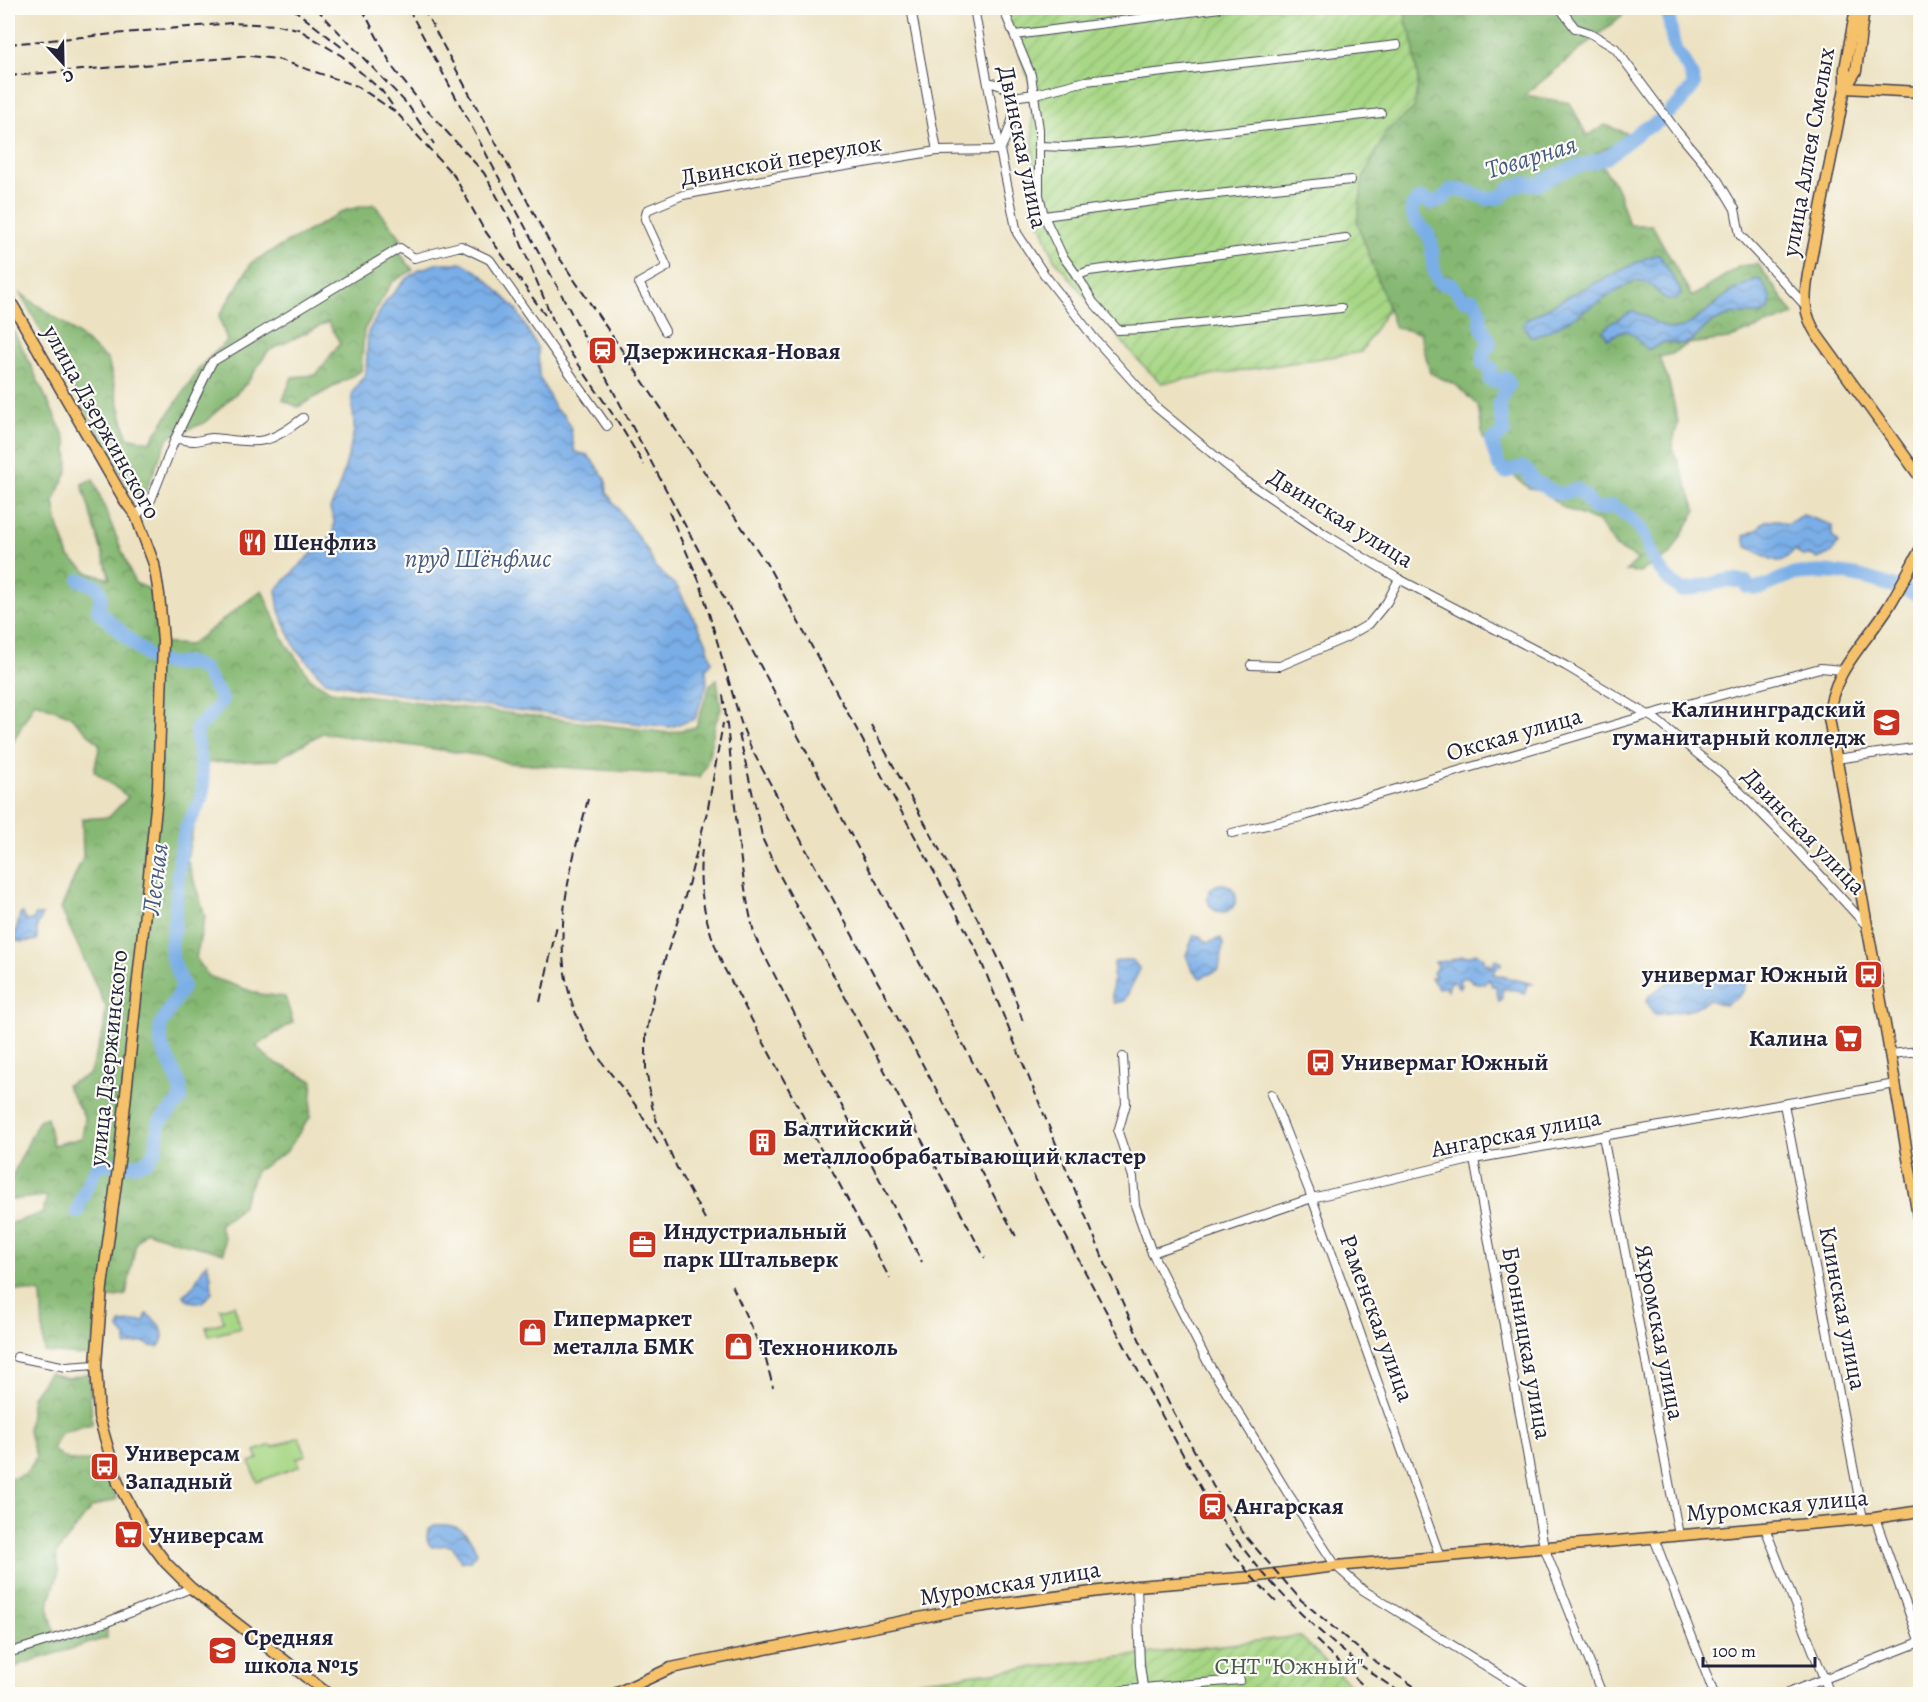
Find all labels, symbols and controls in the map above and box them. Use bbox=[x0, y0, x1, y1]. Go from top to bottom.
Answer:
north arrow bbox=[33, 33, 93, 93]
street label: улица Аллея Смелых bbox=[1774, 45, 1842, 260]
street label: Двинская улица bbox=[990, 63, 1056, 231]
text: С bbox=[59, 64, 77, 88]
water label: Товарная bbox=[1481, 126, 1581, 187]
street label: Двинской переулок bbox=[678, 127, 884, 193]
street label: улица Дзержинского bbox=[35, 318, 169, 525]
station icon: Дзержинская-Новая bbox=[587, 335, 619, 367]
place label: Дзержинская-Новая bbox=[624, 335, 841, 367]
street label: Двинская улица bbox=[1262, 460, 1420, 576]
restaurant icon: Шенфлиз bbox=[236, 526, 268, 558]
place label: Шенфлиз bbox=[273, 526, 376, 558]
water label: пруд Шёнфлис bbox=[405, 541, 552, 576]
place label: Калининградский гуманитарный колледж bbox=[1612, 693, 1866, 753]
street label: Окская улица bbox=[1442, 699, 1586, 769]
school or university icon: Калининградский гуманитарный колледж bbox=[1871, 707, 1903, 739]
street label: Двинская улица bbox=[1735, 760, 1873, 902]
water label: Лесная bbox=[133, 841, 177, 918]
street label: улица Дзержинского bbox=[81, 948, 135, 1169]
place label: универмаг Южный bbox=[1641, 958, 1848, 990]
bus stop icon: универмаг Южный bbox=[1853, 958, 1885, 990]
place label: Калина bbox=[1749, 1022, 1829, 1054]
supermarket icon: Калина bbox=[1833, 1022, 1865, 1054]
bus stop icon: Универмаг Южный bbox=[1304, 1046, 1336, 1078]
place label: Универмаг Южный bbox=[1341, 1046, 1549, 1078]
street label: Ангарская улица bbox=[1427, 1101, 1604, 1165]
place label: Балтийский металлообрабатывающий кластер bbox=[783, 1112, 1146, 1172]
building icon: Балтийский металлообрабатывающий кластер bbox=[746, 1126, 778, 1158]
place label: Индустриальный парк Штальверк bbox=[663, 1215, 847, 1275]
street label: Клинская улица bbox=[1811, 1223, 1875, 1393]
office icon: Индустриальный парк Штальверк bbox=[626, 1229, 658, 1261]
street label: Раменская улица bbox=[1332, 1230, 1422, 1406]
street label: Яхромская улица bbox=[1627, 1241, 1693, 1423]
street label: Бронницкая улица bbox=[1494, 1244, 1560, 1442]
place label: Гипермаркет металла БМК bbox=[553, 1302, 694, 1362]
shop icon: Гипермаркет металла БМК bbox=[516, 1316, 548, 1348]
shop icon: Технониколь bbox=[722, 1331, 754, 1363]
place label: Технониколь bbox=[759, 1331, 898, 1363]
place label: Универсам Западный bbox=[125, 1437, 240, 1497]
bus stop icon: Универсам Западный bbox=[88, 1451, 120, 1483]
street label: Муромская улица bbox=[1685, 1481, 1869, 1529]
station icon: Ангарская bbox=[1197, 1490, 1229, 1522]
place label: Ангарская bbox=[1233, 1490, 1344, 1522]
supermarket icon: Универсам bbox=[112, 1519, 144, 1551]
place label: Универсам bbox=[149, 1519, 264, 1551]
street label: Муромская улица bbox=[917, 1553, 1103, 1613]
place label: Средняя школа №15 bbox=[244, 1621, 359, 1681]
scale bar bbox=[1703, 1630, 1816, 1668]
school or university icon: Средняя школа №15 bbox=[207, 1635, 239, 1667]
text: 100 m bbox=[1712, 1639, 1756, 1663]
park label: СНТ "Южный" bbox=[1214, 1650, 1364, 1682]

